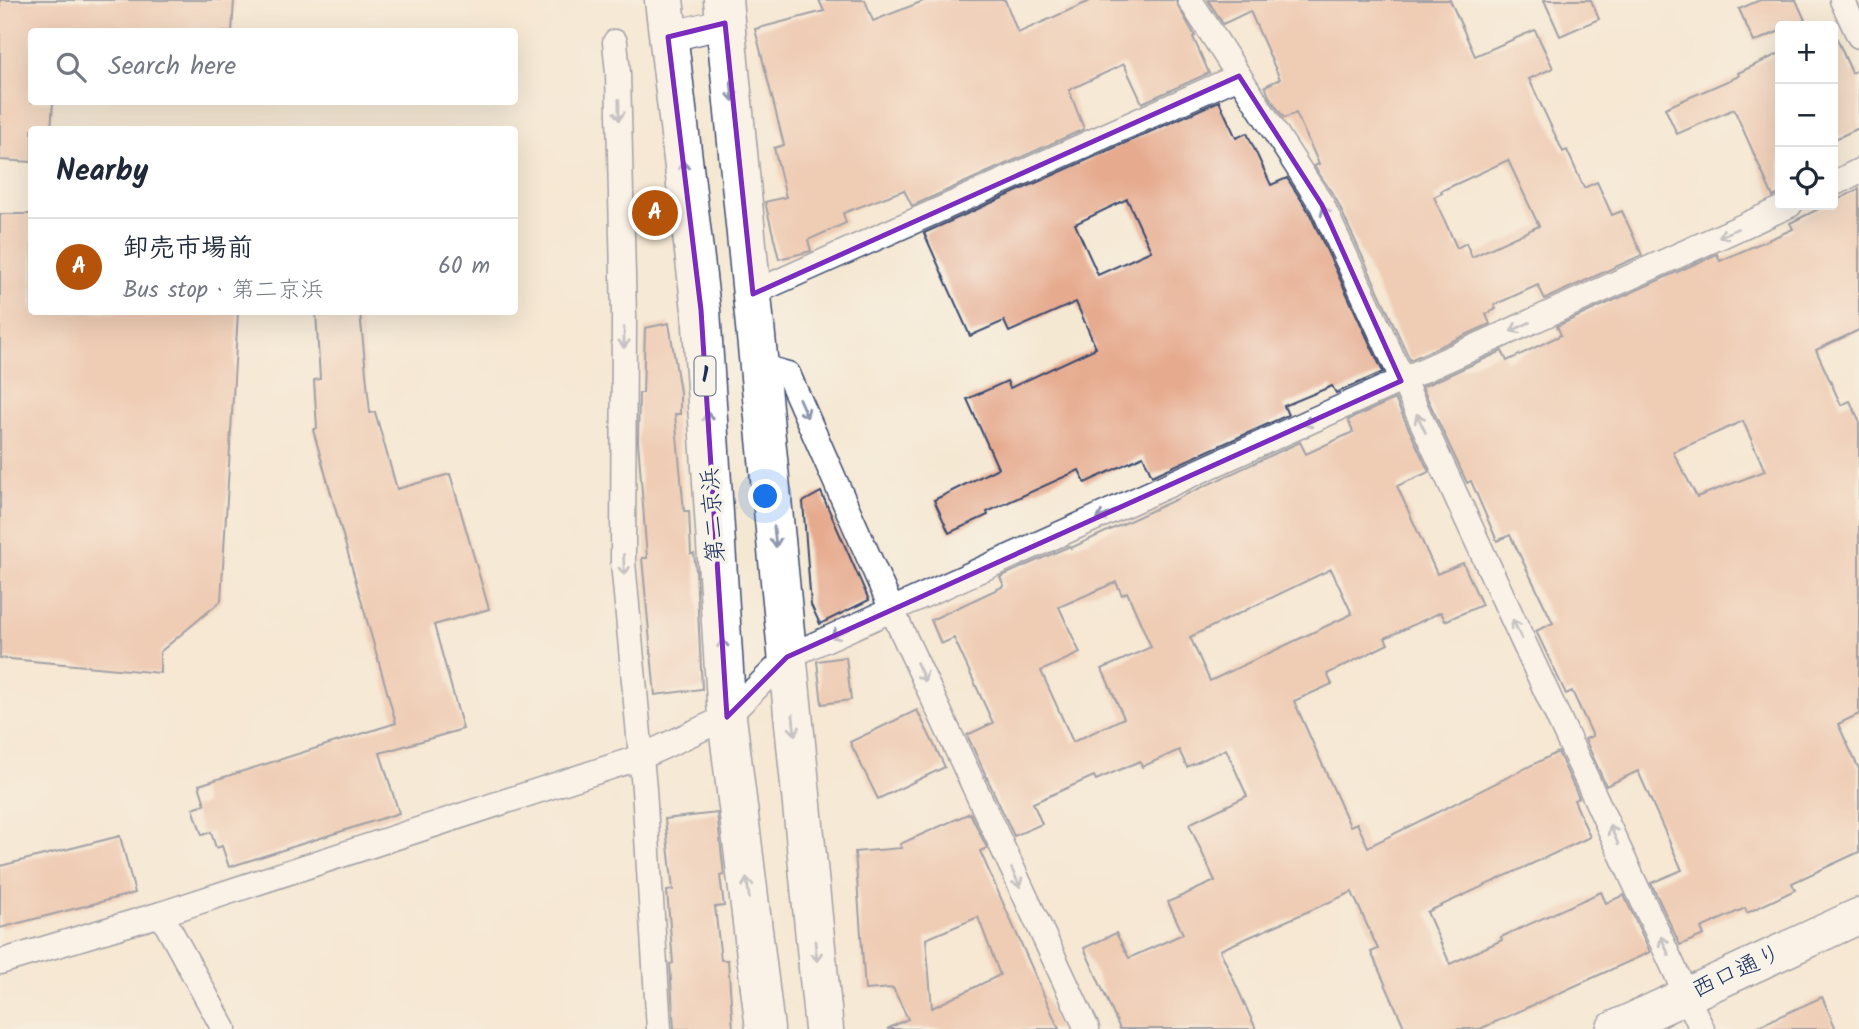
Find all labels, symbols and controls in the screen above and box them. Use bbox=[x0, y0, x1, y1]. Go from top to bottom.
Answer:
map controls bbox=[1775, 21, 1838, 210]
button: + bbox=[1775, 21, 1838, 84]
search box bbox=[28, 28, 518, 105]
text: Search here bbox=[108, 46, 236, 88]
icon: search bbox=[52, 48, 90, 86]
one-way arrow bbox=[726, 79, 739, 102]
button: − bbox=[1775, 84, 1838, 147]
one-way arrow bbox=[612, 98, 626, 121]
button: locate bbox=[1775, 147, 1838, 210]
text: Nearby bbox=[56, 148, 148, 196]
one-way arrow bbox=[677, 160, 690, 183]
pin: A bbox=[632, 187, 678, 239]
one-way arrow bbox=[1320, 206, 1333, 227]
one-way arrow bbox=[1717, 227, 1739, 240]
text: 卸売市場前 bbox=[123, 228, 253, 270]
text: A bbox=[72, 249, 86, 285]
text: 60 m bbox=[438, 249, 490, 285]
text: Bus stop · 第二京浜 bbox=[123, 273, 324, 309]
one-way arrow bbox=[1510, 321, 1531, 334]
one-way arrow bbox=[617, 326, 631, 349]
road number: 1 bbox=[694, 356, 716, 396]
one-way arrow bbox=[797, 397, 810, 418]
one-way arrow bbox=[701, 411, 714, 434]
one-way arrow bbox=[1414, 413, 1427, 434]
one-way arrow bbox=[1303, 415, 1324, 428]
street label: 第二京浜 bbox=[691, 466, 737, 564]
your location bbox=[748, 479, 782, 513]
one-way arrow bbox=[1096, 509, 1117, 522]
one-way arrow bbox=[769, 525, 782, 547]
one-way arrow bbox=[617, 553, 630, 576]
one-way arrow bbox=[1510, 619, 1524, 640]
one-way arrow bbox=[829, 627, 851, 640]
one-way arrow bbox=[716, 638, 729, 661]
one-way arrow bbox=[915, 661, 928, 682]
one-way arrow bbox=[788, 713, 801, 736]
one-way arrow bbox=[1607, 825, 1620, 846]
one-way arrow bbox=[1010, 867, 1023, 888]
one-way arrow bbox=[742, 877, 755, 900]
street label: 西口通り bbox=[1685, 934, 1789, 1010]
one-way arrow bbox=[1658, 936, 1671, 957]
one-way arrow bbox=[810, 939, 823, 962]

